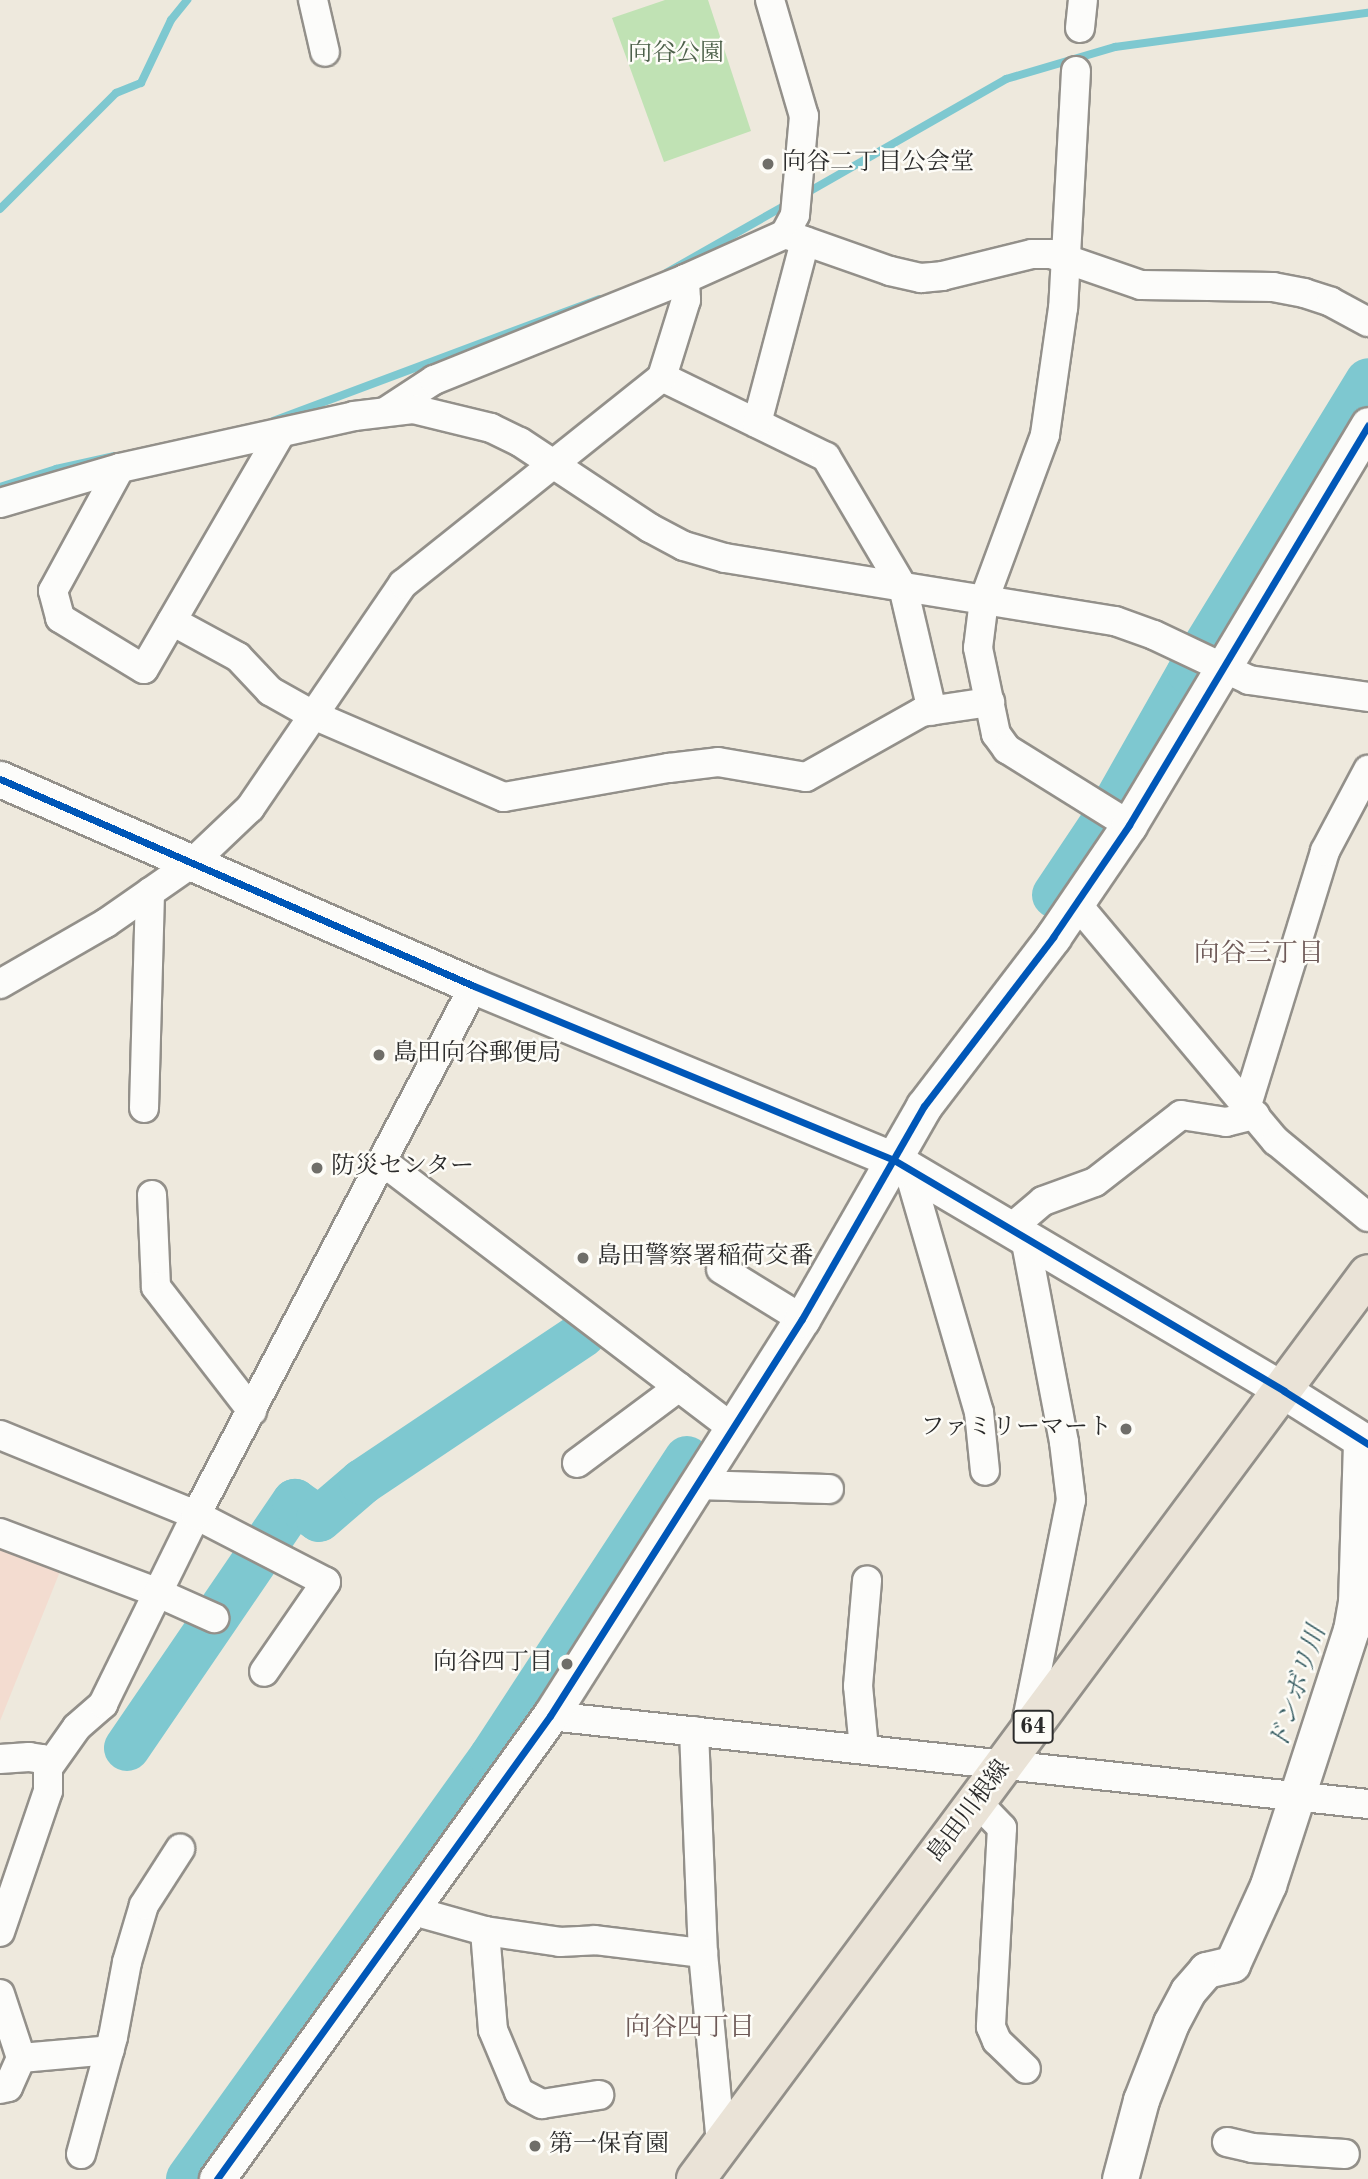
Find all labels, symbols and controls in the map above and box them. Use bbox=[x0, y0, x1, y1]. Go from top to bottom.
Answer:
park label: 向谷公園 bbox=[628, 41, 724, 69]
place label: 向谷二丁目公会堂 bbox=[782, 150, 974, 178]
marker: 向谷二丁目公会堂 bbox=[760, 156, 776, 172]
district label: 向谷三丁目 bbox=[1194, 939, 1324, 971]
place label: 島田向谷郵便局 bbox=[393, 1041, 561, 1069]
marker: 島田向谷郵便局 bbox=[371, 1047, 387, 1063]
place label: 防災センター bbox=[331, 1154, 475, 1182]
marker: 防災センター bbox=[309, 1160, 325, 1176]
place label: 島田警察署稲荷交番 bbox=[597, 1244, 813, 1272]
marker: 島田警察署稲荷交番 bbox=[575, 1250, 591, 1266]
place label: ファミリーマート bbox=[920, 1415, 1112, 1443]
marker: ファミリーマート bbox=[1118, 1421, 1134, 1437]
water label: ドンボリ川 bbox=[1264, 1622, 1334, 1756]
place label: 向谷四丁目 bbox=[433, 1650, 553, 1678]
marker: 向谷四丁目 bbox=[559, 1656, 575, 1672]
road number: 64 bbox=[1012, 1708, 1054, 1746]
street label: 島田川根線 bbox=[922, 1755, 1018, 1869]
district label: 向谷四丁目 bbox=[625, 2013, 755, 2045]
place label: 第一保育園 bbox=[549, 2132, 669, 2160]
marker: 第一保育園 bbox=[527, 2138, 543, 2154]

